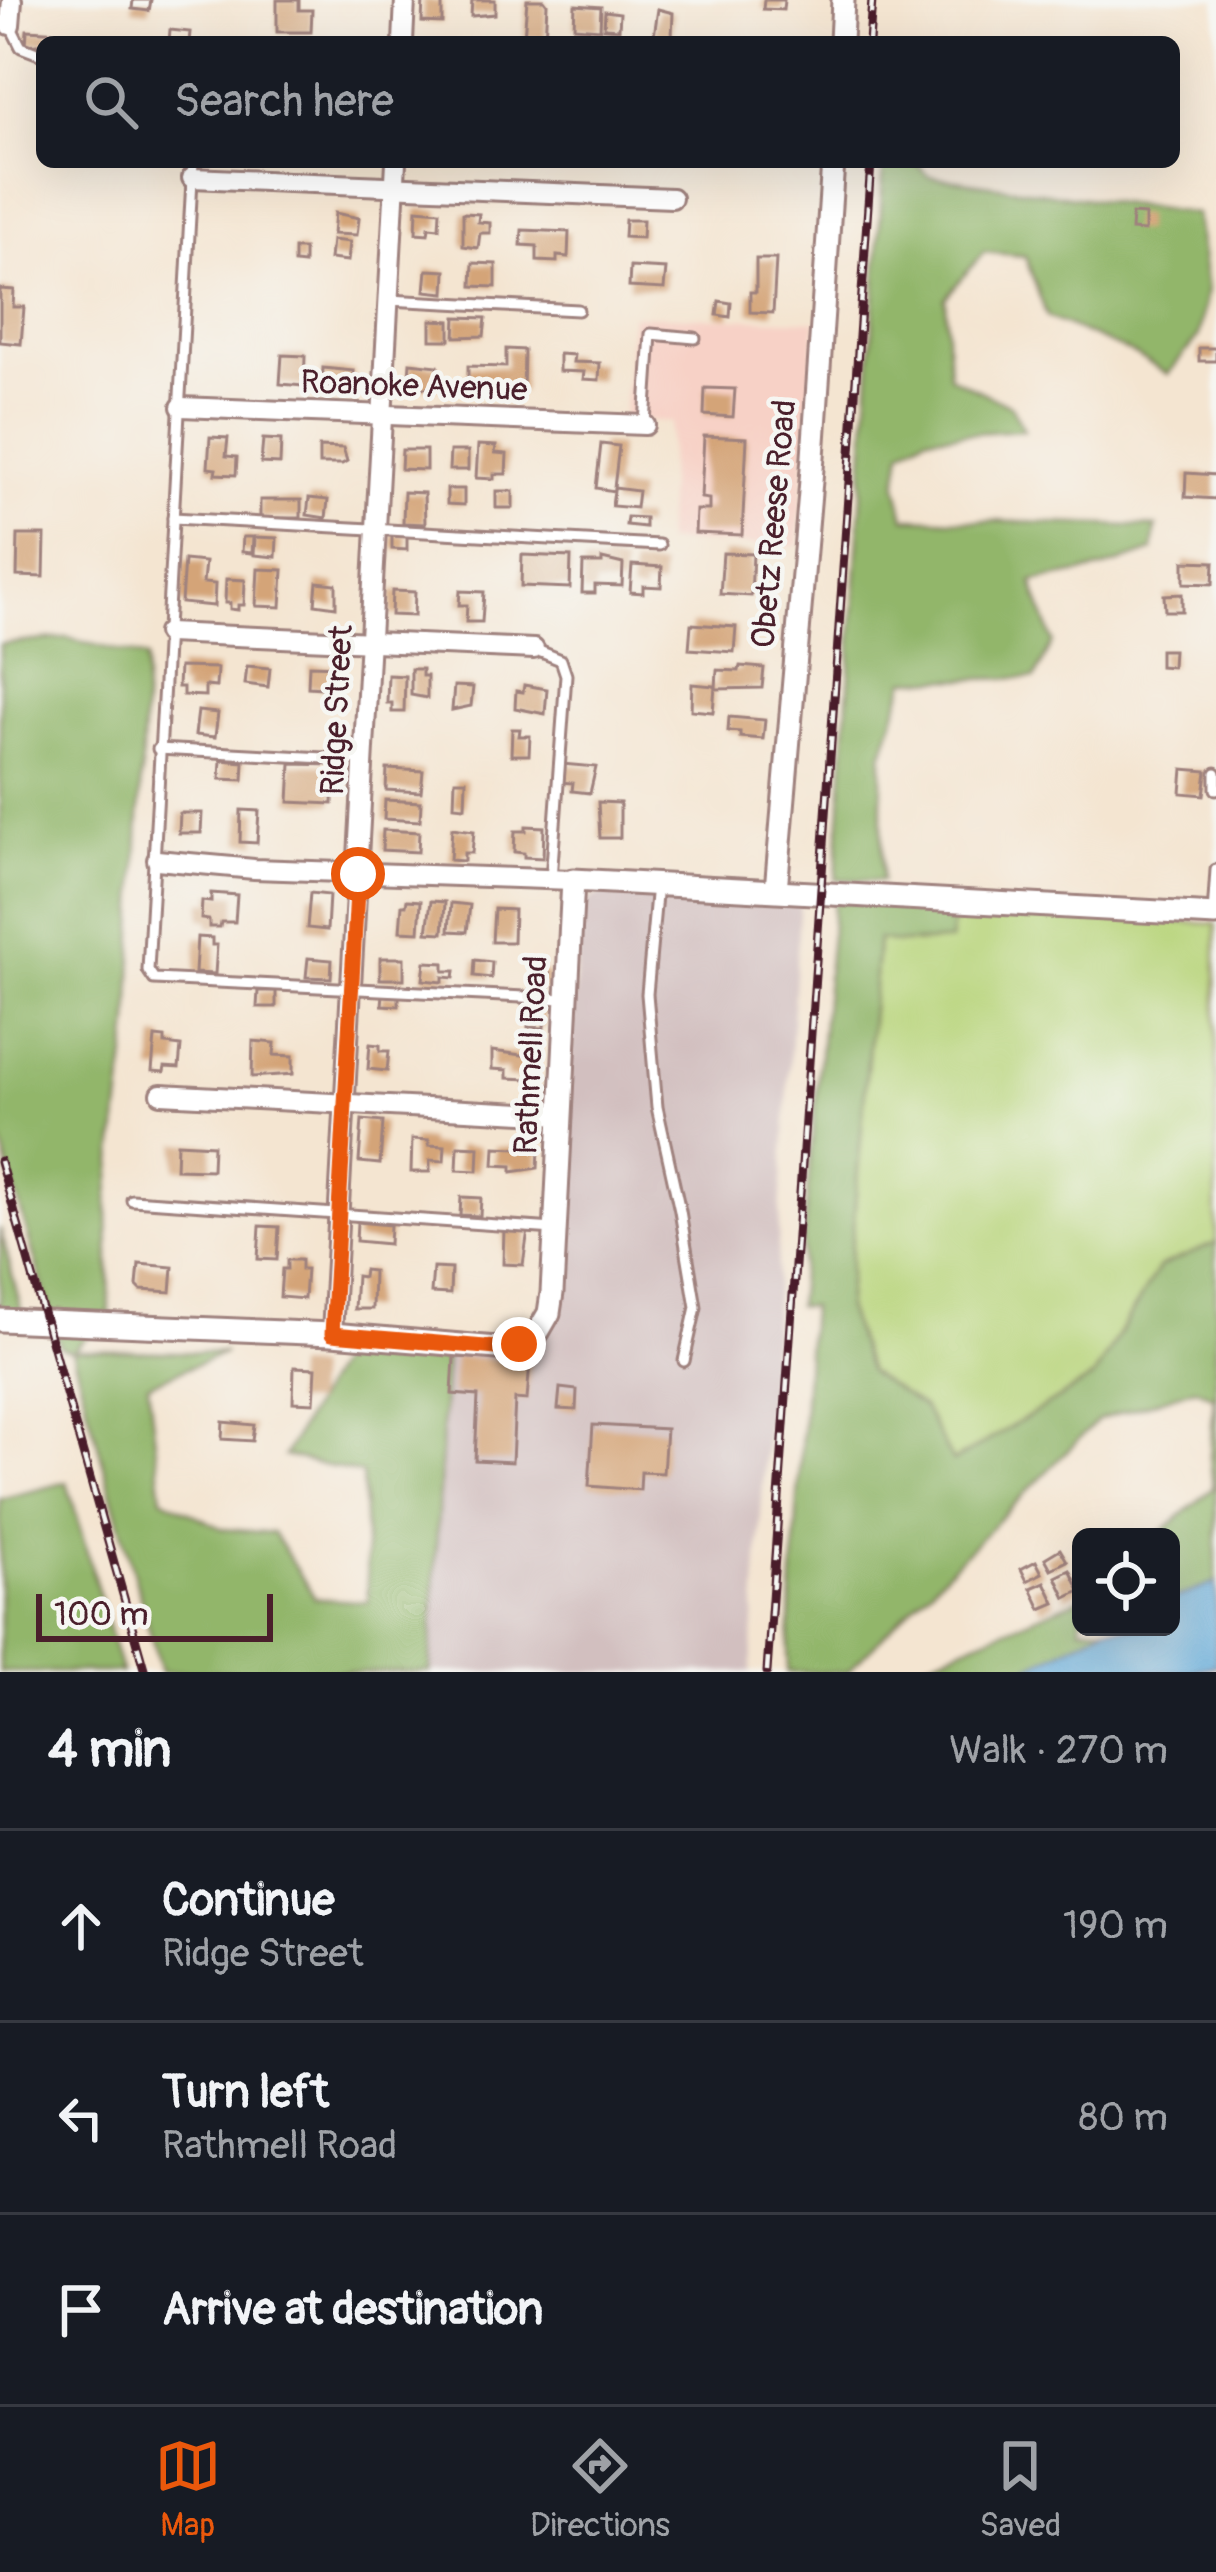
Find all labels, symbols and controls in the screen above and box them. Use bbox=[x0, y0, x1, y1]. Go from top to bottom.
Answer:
search box bbox=[36, 36, 1180, 168]
icon: search bbox=[78, 69, 144, 135]
text: Search here bbox=[174, 74, 394, 130]
street label: Roanoke Avenue bbox=[300, 362, 528, 410]
street label: Obetz Reese Road bbox=[743, 398, 805, 650]
street label: Ridge Street bbox=[312, 623, 362, 796]
route start bbox=[331, 847, 385, 901]
street label: Rathmell Road bbox=[505, 955, 557, 1155]
route end bbox=[492, 1317, 546, 1371]
map controls bbox=[1072, 1528, 1180, 1636]
button: locate bbox=[1072, 1528, 1180, 1636]
scale bar bbox=[36, 1588, 273, 1641]
text: 100 m bbox=[54, 1594, 148, 1635]
text: 4 min bbox=[48, 1718, 171, 1782]
text: Walk · 270 m bbox=[949, 1726, 1168, 1775]
text: Continue bbox=[162, 1873, 335, 1929]
icon: ahead bbox=[48, 1893, 114, 1959]
text: 190 m bbox=[1063, 1901, 1168, 1950]
text: Ridge Street bbox=[162, 1929, 363, 1978]
text: Turn left bbox=[162, 2065, 329, 2121]
icon: left bbox=[48, 2085, 114, 2151]
text: 80 m bbox=[1079, 2093, 1168, 2142]
text: Rathmell Road bbox=[162, 2121, 397, 2170]
icon: arrive bbox=[48, 2277, 114, 2343]
text: Arrive at destination bbox=[162, 2282, 543, 2338]
tab: Map bbox=[155, 2433, 221, 2546]
tab: Directions bbox=[530, 2433, 670, 2546]
tab: Saved bbox=[979, 2433, 1061, 2546]

